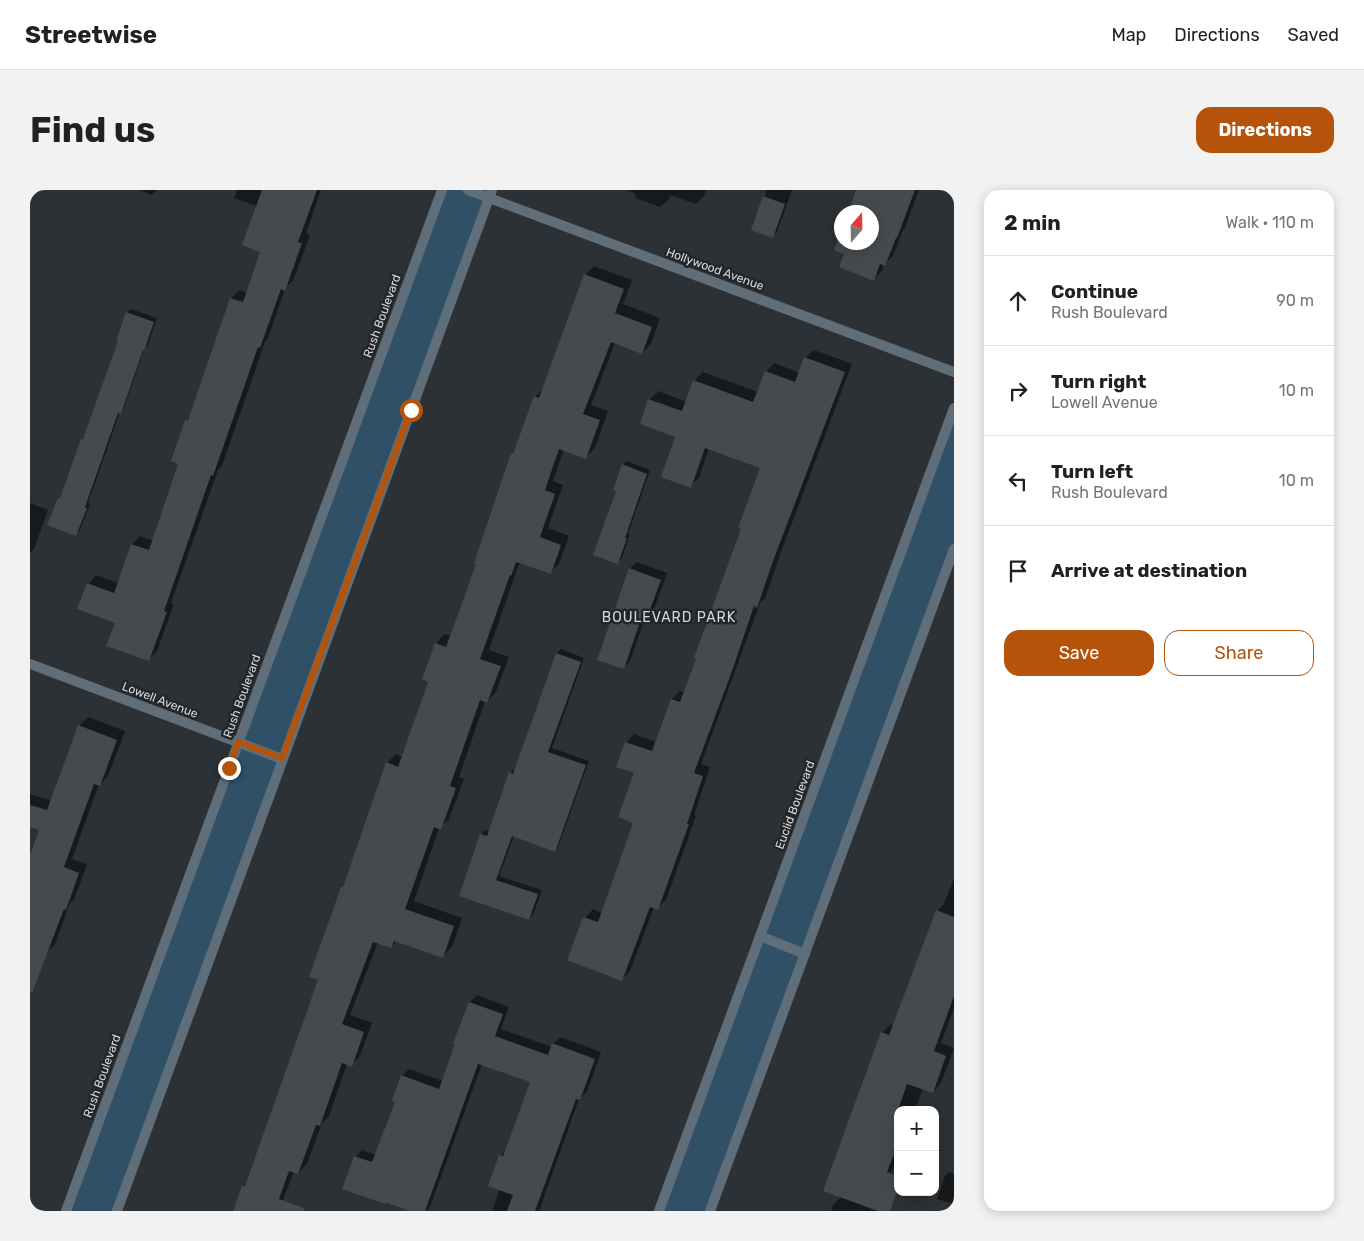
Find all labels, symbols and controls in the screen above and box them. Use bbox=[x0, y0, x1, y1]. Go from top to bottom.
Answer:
text: Streetwise bbox=[25, 21, 157, 49]
text: Map bbox=[1111, 24, 1146, 46]
text: Directions bbox=[1174, 24, 1260, 46]
text: Saved bbox=[1288, 24, 1339, 46]
button: Directions bbox=[1196, 107, 1334, 153]
text: Find us bbox=[30, 109, 155, 151]
north arrow bbox=[834, 205, 879, 250]
text: 2 min bbox=[1004, 210, 1061, 235]
text: Walk · 110 m bbox=[1226, 213, 1314, 232]
street label: Hollywood Avenue bbox=[664, 245, 766, 293]
street label: Rush Boulevard bbox=[360, 272, 404, 360]
text: Continue bbox=[1051, 280, 1138, 303]
icon: ahead bbox=[1004, 287, 1032, 315]
text: 90 m bbox=[1276, 291, 1314, 310]
text: Rush Boulevard bbox=[1051, 303, 1168, 322]
text: Turn right bbox=[1051, 370, 1146, 393]
icon: right bbox=[1004, 377, 1032, 405]
text: 10 m bbox=[1279, 381, 1314, 400]
text: Lowell Avenue bbox=[1051, 393, 1158, 412]
route start bbox=[400, 399, 423, 422]
text: Turn left bbox=[1051, 460, 1133, 483]
icon: left bbox=[1004, 467, 1032, 495]
text: 10 m bbox=[1279, 471, 1314, 490]
text: Rush Boulevard bbox=[1051, 483, 1168, 502]
icon: arrive bbox=[1004, 557, 1032, 585]
text: Arrive at destination bbox=[1051, 559, 1247, 582]
district label: BOULEVARD PARK bbox=[602, 609, 736, 626]
button: Save bbox=[1004, 630, 1154, 676]
button: Share bbox=[1164, 630, 1314, 676]
street label: Rush Boulevard bbox=[220, 652, 264, 740]
street label: Lowell Avenue bbox=[120, 679, 200, 721]
route end bbox=[218, 757, 241, 780]
street label: Euclid Boulevard bbox=[772, 759, 818, 851]
street label: Rush Boulevard bbox=[80, 1032, 124, 1120]
map controls bbox=[894, 1106, 939, 1196]
button: + bbox=[894, 1106, 939, 1151]
button: − bbox=[894, 1151, 939, 1196]

